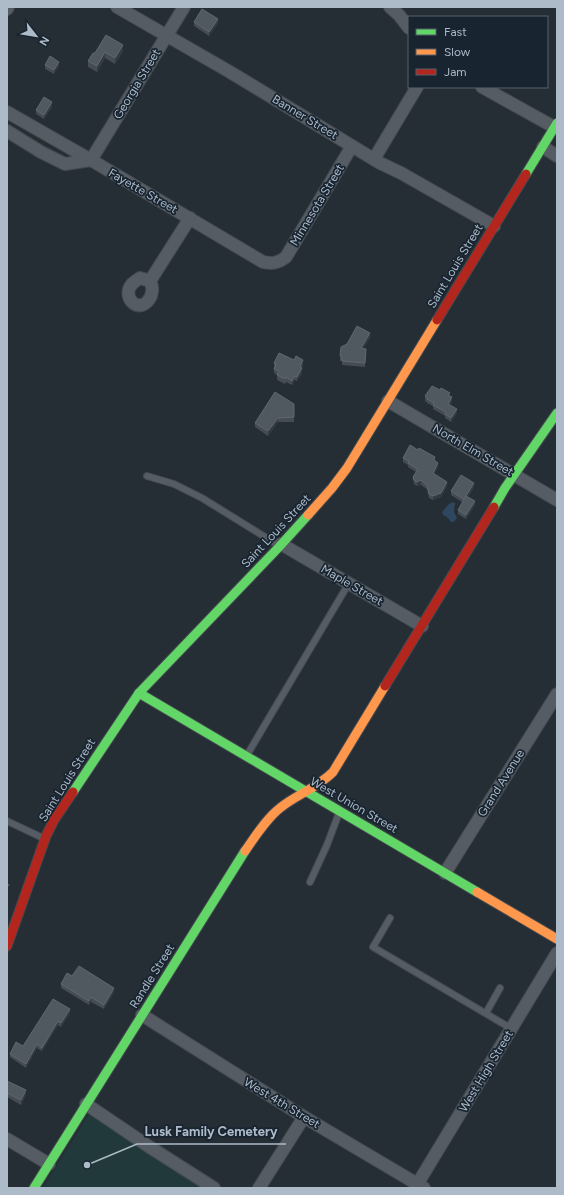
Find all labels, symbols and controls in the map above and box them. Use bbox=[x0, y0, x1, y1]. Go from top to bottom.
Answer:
north arrow bbox=[16, 16, 56, 56]
legend bbox=[408, 16, 548, 88]
text: Fast bbox=[444, 25, 467, 39]
text: N bbox=[36, 34, 52, 48]
text: Slow bbox=[444, 45, 471, 59]
street label: Georgia Street bbox=[111, 46, 164, 122]
text: Jam bbox=[444, 65, 467, 79]
street label: Banner Street bbox=[270, 92, 341, 142]
street label: Minnesota Street bbox=[287, 161, 347, 248]
street label: Fayette Street bbox=[106, 166, 180, 217]
street label: Saint Louis Street bbox=[424, 221, 486, 310]
street label: North Elm Street bbox=[430, 421, 516, 479]
street label: Saint Louis Street bbox=[238, 491, 314, 571]
street label: Maple Street bbox=[319, 562, 386, 609]
street label: Saint Louis Street bbox=[36, 735, 98, 824]
street label: Grand Avenue bbox=[475, 746, 527, 819]
street label: West Union Street bbox=[308, 774, 401, 836]
street label: Randle Street bbox=[127, 941, 178, 1011]
street label: West High Street bbox=[456, 1027, 516, 1114]
street label: West 4th Street bbox=[242, 1075, 323, 1131]
callout: Lusk Family Cemetery bbox=[137, 1119, 286, 1144]
text: Lusk Family Cemetery bbox=[145, 1124, 278, 1139]

